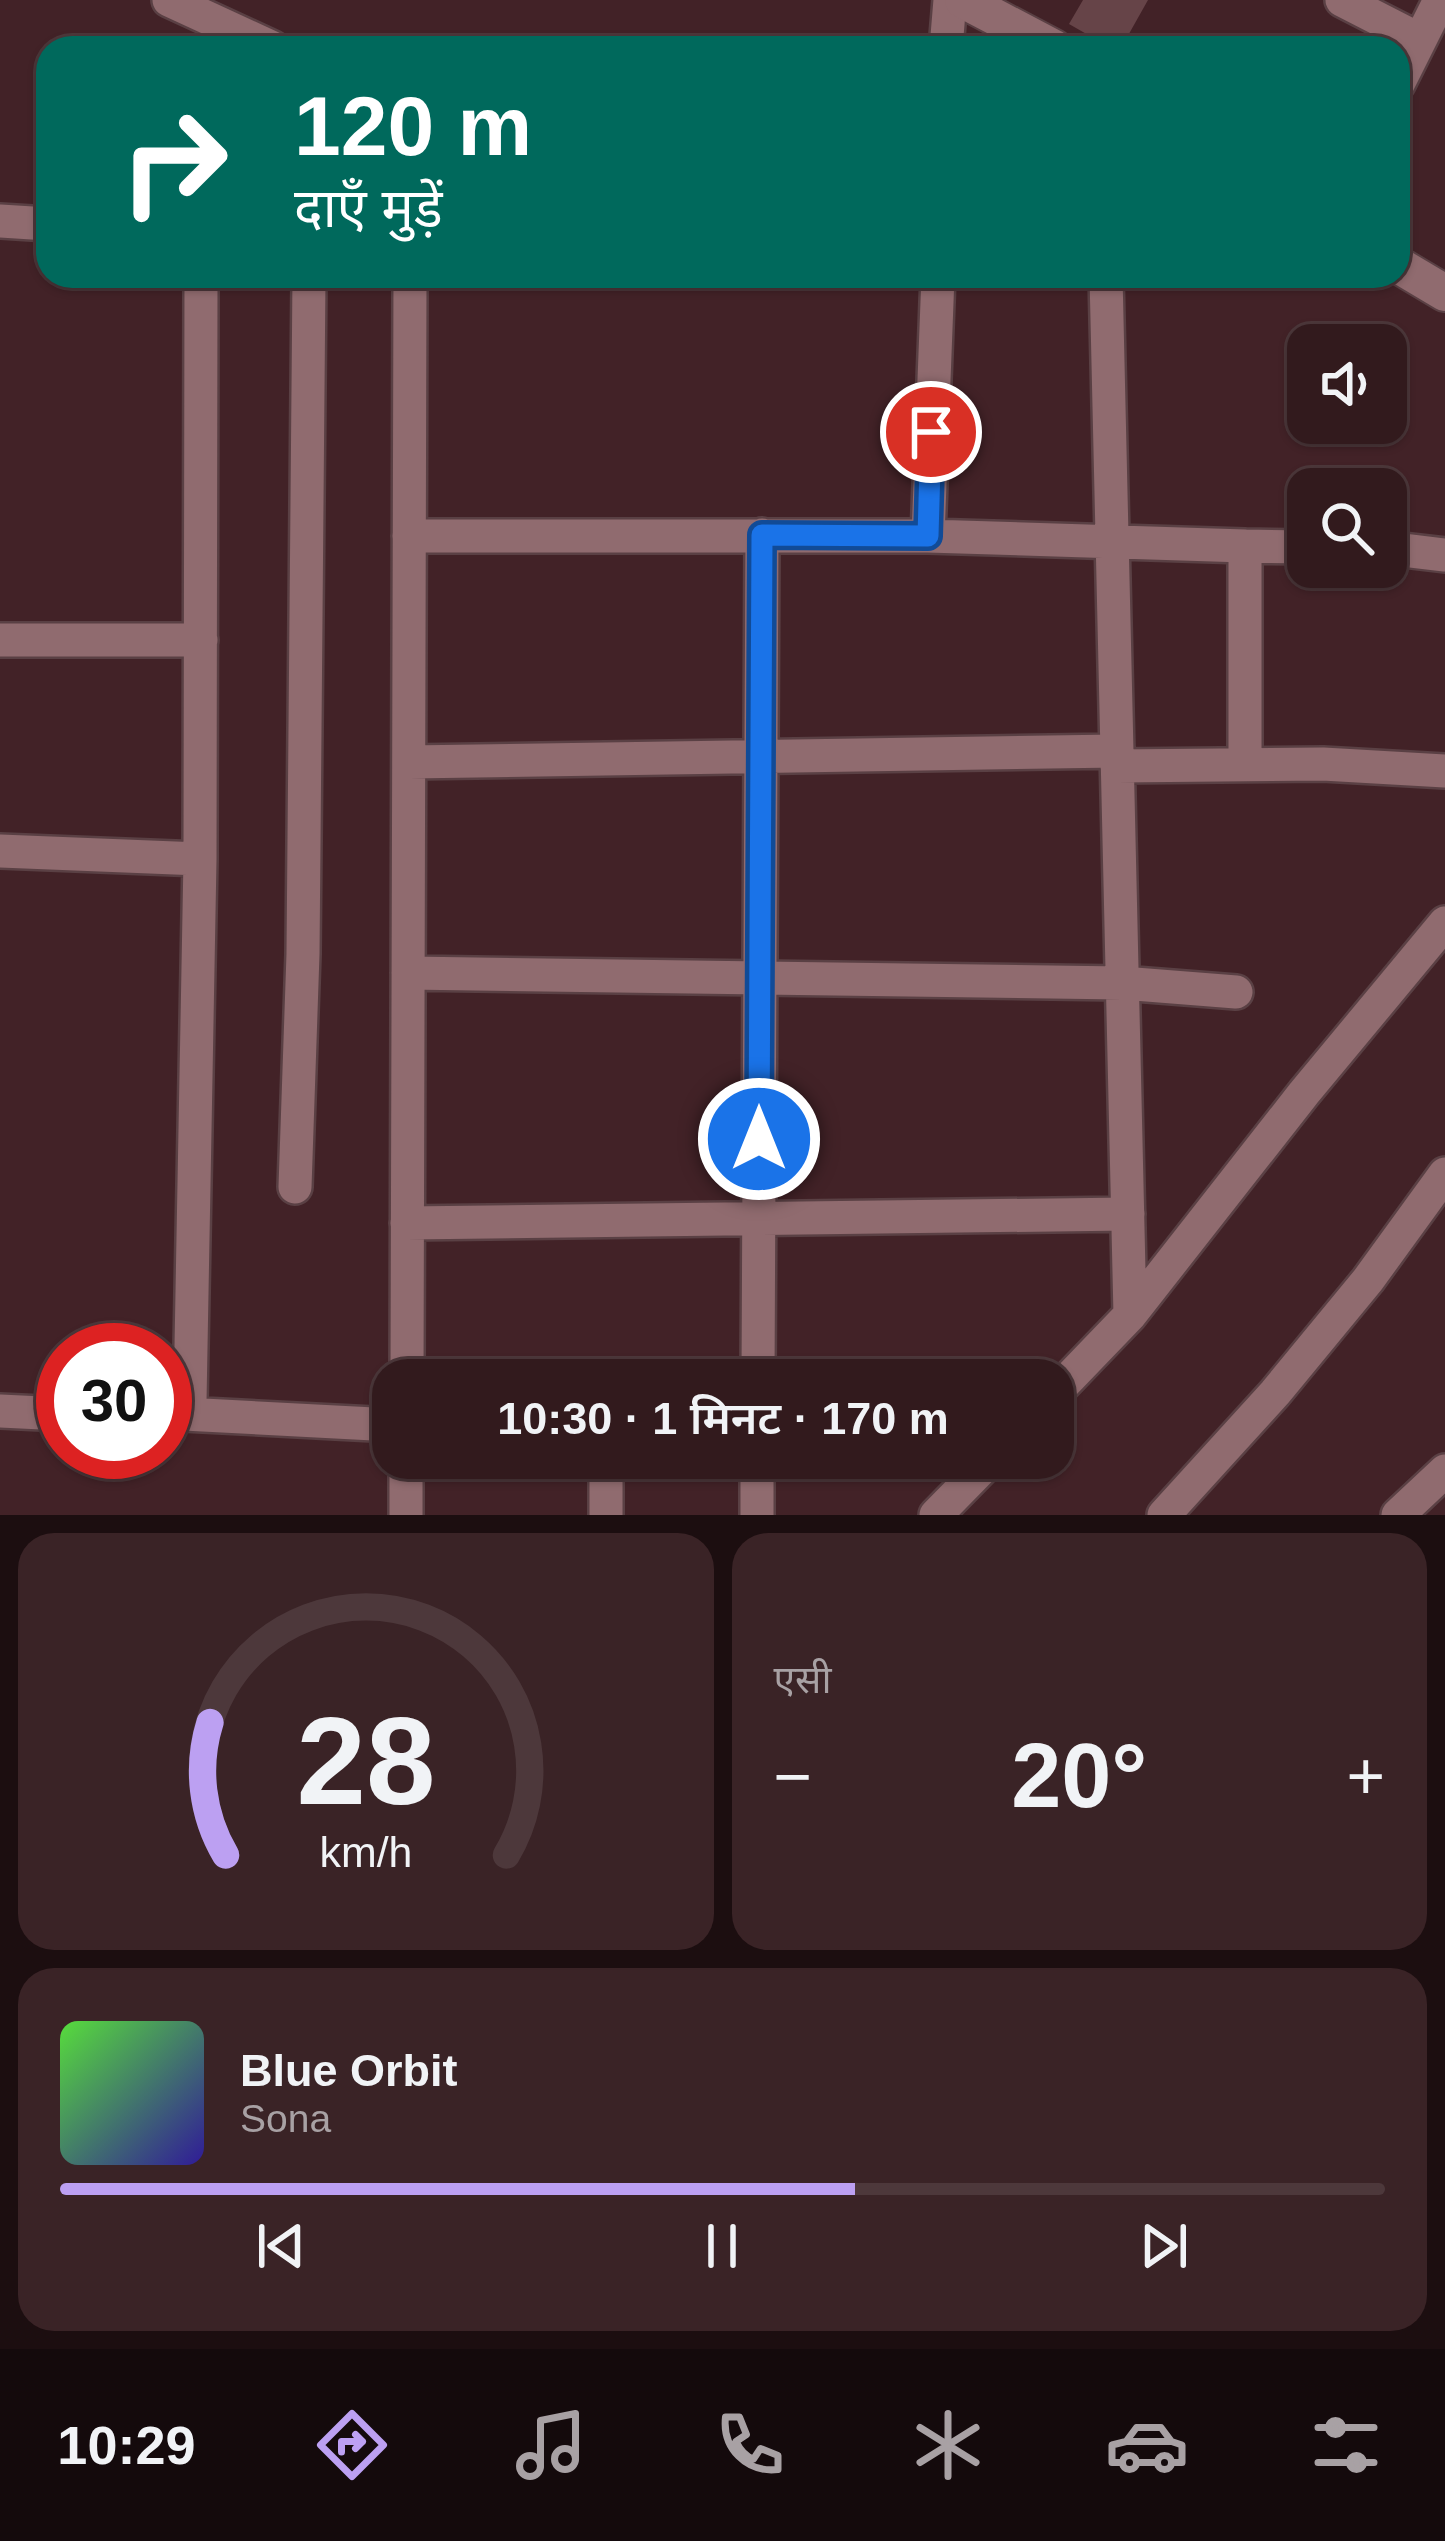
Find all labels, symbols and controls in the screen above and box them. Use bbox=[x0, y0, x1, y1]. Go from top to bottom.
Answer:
text: 120 m bbox=[294, 79, 532, 173]
icon: right bbox=[96, 84, 252, 240]
text: दाएँ मुड़ें bbox=[294, 178, 443, 238]
map controls bbox=[1287, 324, 1407, 588]
button: sound bbox=[1287, 324, 1407, 444]
pin bbox=[880, 381, 982, 483]
icon: arrive bbox=[898, 399, 964, 465]
button: search bbox=[1287, 468, 1407, 588]
position arrow bbox=[696, 1076, 822, 1202]
speed limit sign: 30 bbox=[36, 1323, 192, 1479]
text: 10:30 · 1 मिनट · 170 m bbox=[497, 1393, 949, 1444]
text: एसी bbox=[774, 1658, 832, 1701]
text: 28 bbox=[296, 1691, 435, 1830]
text: 20° bbox=[1011, 1726, 1147, 1826]
text: − bbox=[774, 1739, 812, 1813]
text: + bbox=[1346, 1739, 1385, 1813]
text: km/h bbox=[319, 1827, 412, 1875]
text: Blue Orbit bbox=[240, 2045, 458, 2096]
text: Sona bbox=[240, 2097, 331, 2140]
icon: previous bbox=[248, 2213, 314, 2279]
icon: pause bbox=[689, 2213, 755, 2279]
icon: next bbox=[1131, 2213, 1197, 2279]
icon: directions bbox=[310, 2403, 394, 2487]
icon: music bbox=[509, 2403, 593, 2487]
icon: phone bbox=[708, 2403, 792, 2487]
icon: climate bbox=[906, 2403, 990, 2487]
icon: car bbox=[1105, 2403, 1189, 2487]
icon: filters bbox=[1304, 2403, 1388, 2487]
text: 10:29 bbox=[57, 2415, 195, 2475]

